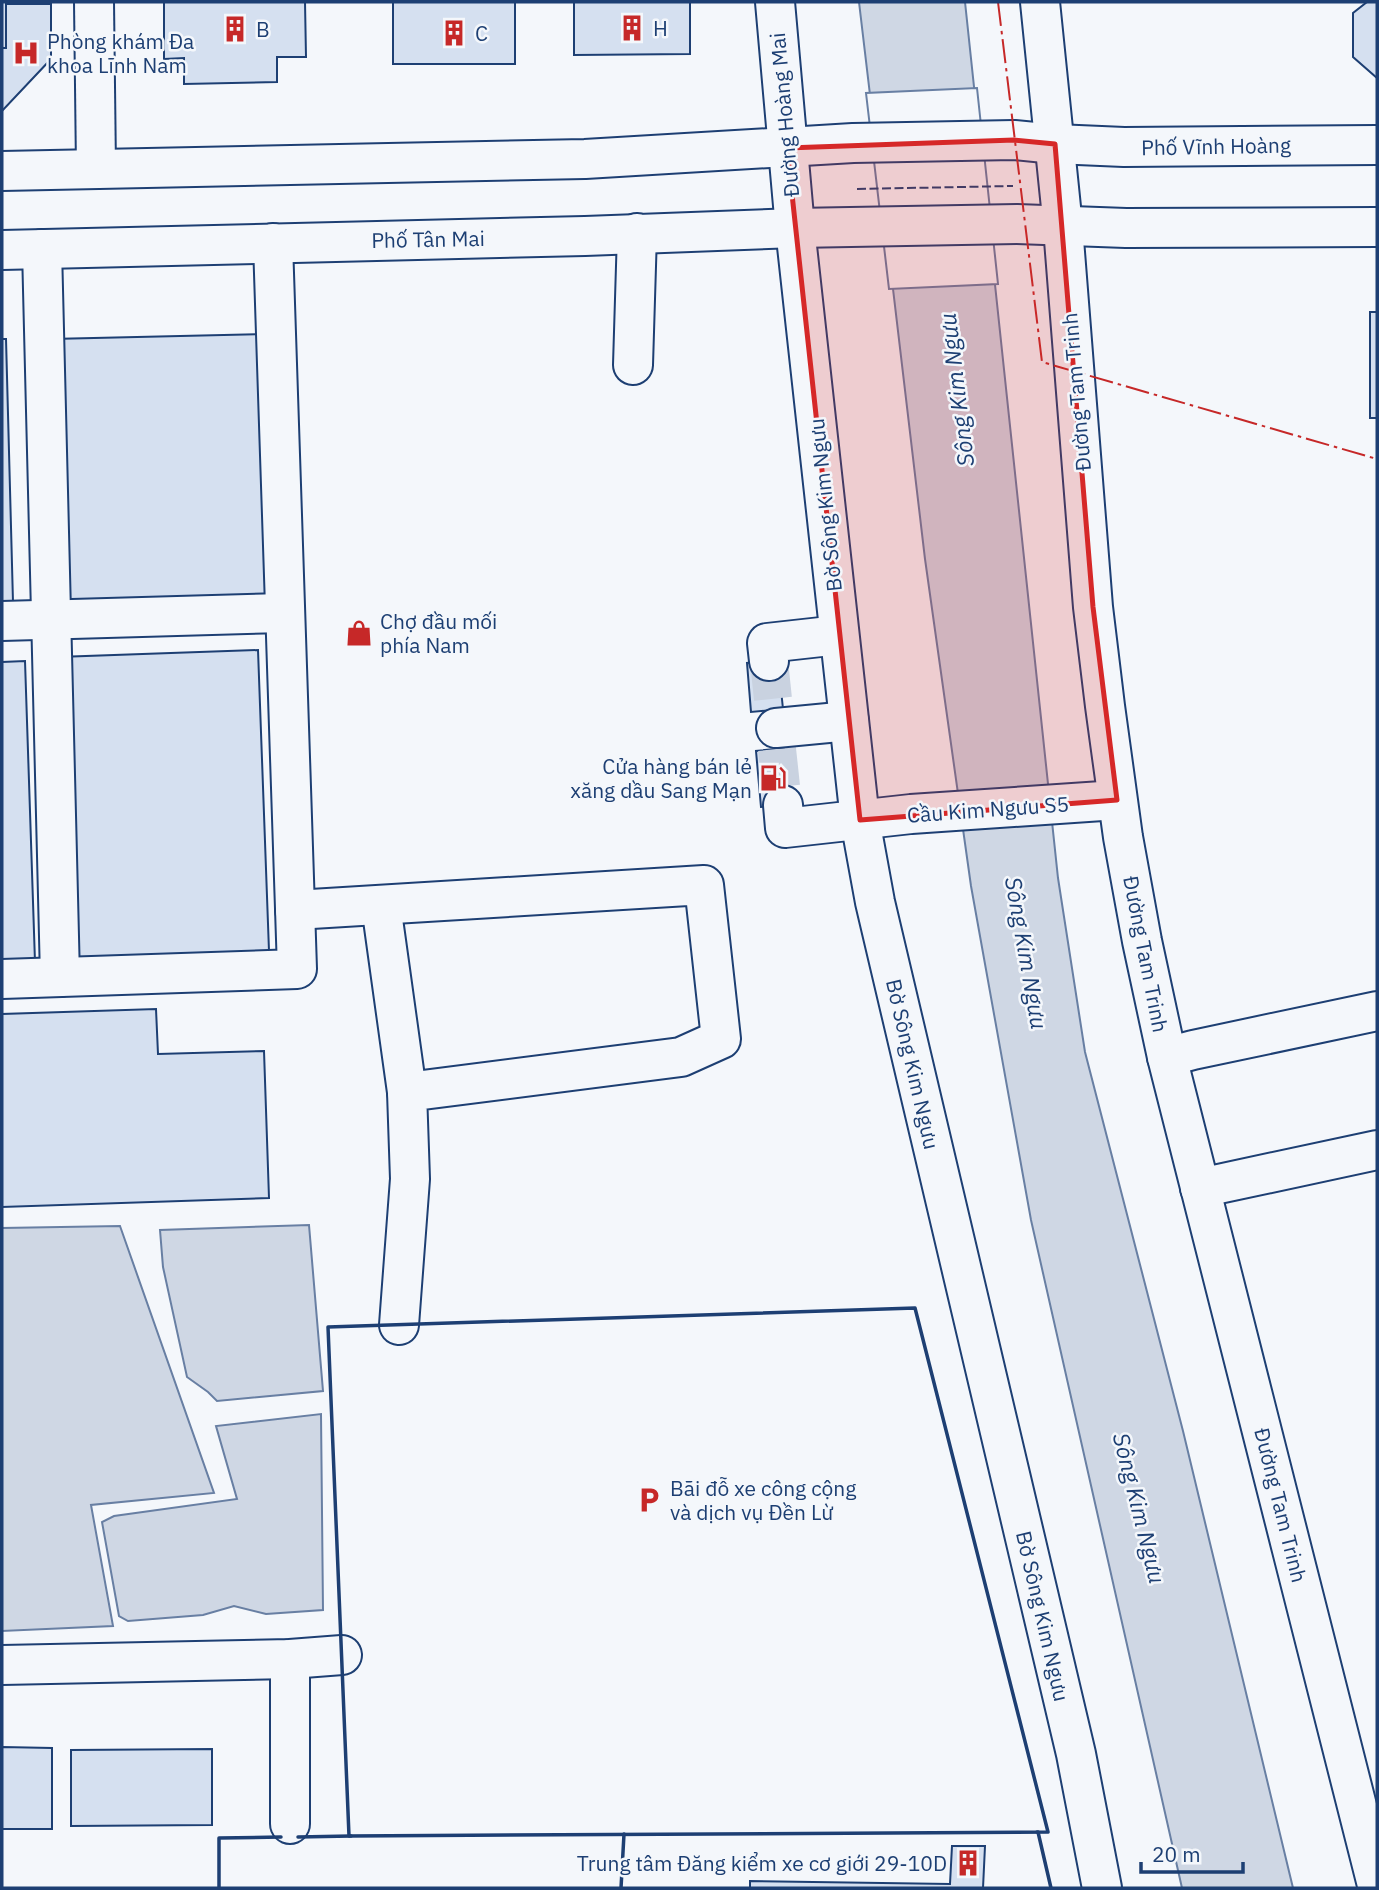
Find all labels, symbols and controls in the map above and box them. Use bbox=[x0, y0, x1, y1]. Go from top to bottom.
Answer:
building icon: H bbox=[617, 13, 647, 43]
building icon: B bbox=[220, 14, 250, 44]
place label: H bbox=[653, 14, 668, 42]
place label: B bbox=[256, 15, 270, 43]
building icon: C bbox=[439, 18, 469, 48]
place label: C bbox=[475, 19, 488, 47]
place label: Phòng khám Đa khoa Lĩnh Nam bbox=[47, 27, 194, 79]
street label: Đường Hoàng Mai bbox=[763, 32, 805, 198]
hospital icon: Phòng khám Đa khoa Lĩnh Nam bbox=[11, 38, 41, 68]
street label: Phố Vĩnh Hoàng bbox=[1141, 131, 1291, 161]
street label: Phố Tân Mai bbox=[371, 224, 485, 254]
water label: Sông Kim Ngưu bbox=[932, 312, 980, 468]
street label: Đường Tam Trinh bbox=[1055, 312, 1097, 472]
street label: Bờ Sông Kim Ngưu bbox=[802, 417, 848, 593]
place label: Chợ đầu mối phía Nam bbox=[380, 607, 497, 659]
shop icon: Chợ đầu mối phía Nam bbox=[344, 618, 374, 648]
place label: Cửa hàng bán lẻ xăng dầu Sang Mạn bbox=[570, 752, 752, 804]
fuel station icon: Cửa hàng bán lẻ xăng dầu Sang Mạn bbox=[758, 763, 788, 793]
street label: Cầu Kim Ngưu S5 bbox=[906, 789, 1070, 829]
street label: Đường Tam Trinh bbox=[1117, 873, 1175, 1035]
water label: Sông Kim Ngưu bbox=[999, 874, 1055, 1032]
street label: Bờ Sông Kim Ngưu bbox=[880, 976, 946, 1152]
street label: Đường Tam Trinh bbox=[1248, 1425, 1314, 1585]
water label: Sông Kim Ngưu bbox=[1107, 1429, 1173, 1587]
place label: Bãi đỗ xe công cộng và dịch vụ Đền Lừ bbox=[670, 1474, 856, 1526]
parking icon: Bãi đỗ xe công cộng và dịch vụ Đền Lừ bbox=[634, 1485, 664, 1515]
street label: Bờ Sông Kim Ngưu bbox=[1010, 1528, 1076, 1704]
scale bar bbox=[1141, 1830, 1242, 1874]
text: 20 m bbox=[1152, 1840, 1201, 1868]
building icon: Trung tâm Đăng kiểm xe cơ giới 29-10D bbox=[953, 1848, 983, 1878]
place label: Trung tâm Đăng kiểm xe cơ giới 29-10D bbox=[577, 1849, 947, 1877]

